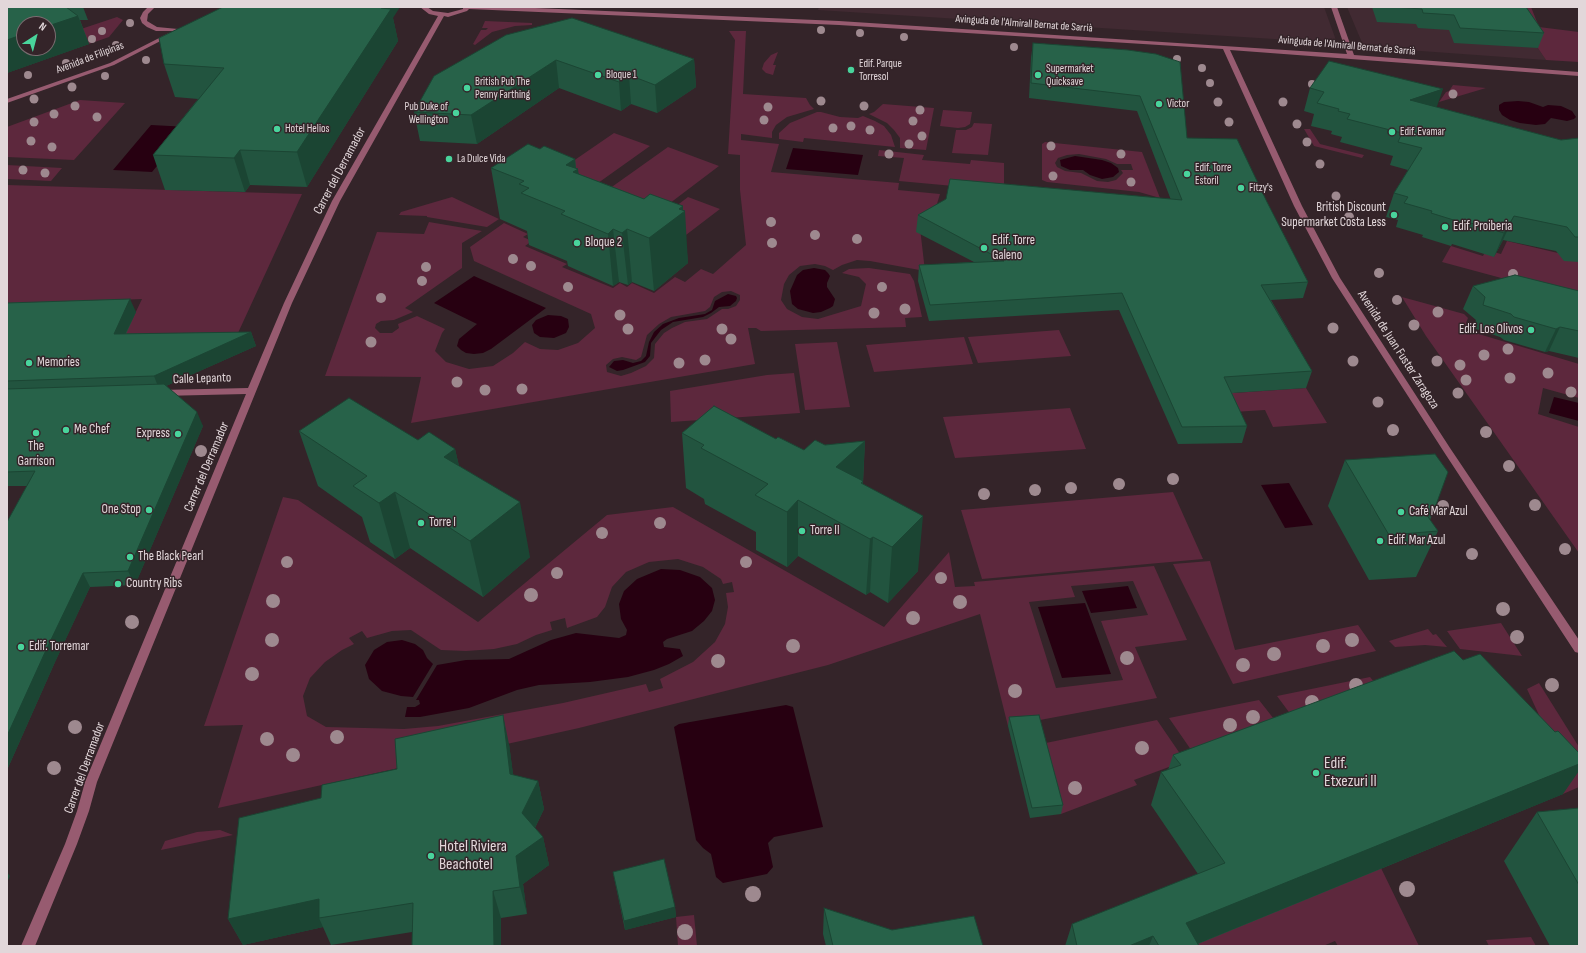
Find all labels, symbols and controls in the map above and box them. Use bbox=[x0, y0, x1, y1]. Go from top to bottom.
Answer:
street label: Avinguda de l'Almirall Bernat de Sarrià bbox=[955, 13, 1093, 35]
north arrow bbox=[16, 16, 56, 56]
text: N bbox=[37, 20, 49, 34]
street label: Avinguda de l'Almirall Bernat de Sarrià bbox=[1278, 33, 1416, 59]
street label: Avenida de Filipinas bbox=[54, 39, 126, 77]
place label: Edif. Parque Torresol bbox=[859, 57, 902, 83]
place label: Supermarket Quicksave bbox=[1046, 62, 1094, 88]
marker: Edif. Parque Torresol bbox=[846, 65, 856, 75]
place label: Bloque 1 bbox=[606, 68, 637, 82]
marker: Bloque 1 bbox=[593, 70, 603, 80]
marker: Supermarket Quicksave bbox=[1033, 70, 1043, 80]
place label: British Pub The Penny Farthing bbox=[475, 75, 530, 101]
marker: British Pub The Penny Farthing bbox=[462, 83, 472, 93]
place label: Victor bbox=[1167, 97, 1189, 111]
marker: Victor bbox=[1154, 99, 1164, 109]
place label: Pub Duke of Wellington bbox=[405, 100, 448, 126]
marker: Pub Duke of Wellington bbox=[451, 108, 461, 118]
place label: Hotel Helios bbox=[285, 122, 329, 136]
marker: Hotel Helios bbox=[272, 124, 282, 134]
street label: Carrer del Derramador bbox=[311, 125, 369, 217]
place label: Edif. Evamar bbox=[1400, 125, 1445, 139]
marker: Edif. Evamar bbox=[1387, 127, 1397, 137]
place label: La Dulce Vida bbox=[457, 152, 505, 166]
marker: La Dulce Vida bbox=[444, 154, 454, 164]
place label: Edif. Torre Estoril bbox=[1195, 161, 1231, 187]
marker: Edif. Torre Estoril bbox=[1182, 169, 1192, 179]
place label: Fitzy's bbox=[1249, 181, 1273, 195]
marker: Fitzy's bbox=[1236, 183, 1246, 193]
place label: British Discount Supermarket Costa Less bbox=[1281, 200, 1386, 231]
marker: British Discount Supermarket Costa Less bbox=[1389, 210, 1399, 220]
place label: Edif. Proiberia bbox=[1453, 219, 1512, 235]
marker: Edif. Proiberia bbox=[1440, 222, 1450, 232]
place label: Edif. Torre Galeno bbox=[992, 233, 1035, 264]
place label: Bloque 2 bbox=[585, 235, 622, 251]
marker: Bloque 2 bbox=[572, 238, 582, 248]
marker: Edif. Torre Galeno bbox=[979, 243, 989, 253]
street label: Avenida de Juan Fuster Zaragoza bbox=[1354, 288, 1442, 412]
place label: Edif. Los Olivos bbox=[1459, 322, 1523, 338]
marker: Edif. Los Olivos bbox=[1526, 325, 1536, 335]
place label: Memories bbox=[37, 355, 80, 371]
marker: Memories bbox=[24, 358, 34, 368]
street label: Calle Lepanto bbox=[173, 370, 231, 388]
street label: Carrer del Derramador bbox=[181, 420, 233, 514]
place label: Me Chef bbox=[74, 422, 110, 438]
marker: Me Chef bbox=[61, 425, 71, 435]
place label: Express bbox=[136, 426, 170, 442]
marker: The Garrison bbox=[31, 428, 41, 438]
marker: Express bbox=[173, 429, 183, 439]
place label: The Garrison bbox=[18, 439, 54, 470]
place label: One Stop bbox=[102, 502, 141, 518]
place label: Café Mar Azul bbox=[1409, 504, 1468, 520]
marker: One Stop bbox=[144, 505, 154, 515]
marker: Café Mar Azul bbox=[1396, 507, 1406, 517]
place label: Torre I bbox=[429, 515, 456, 531]
marker: Torre I bbox=[416, 518, 426, 528]
place label: Torre II bbox=[810, 523, 840, 539]
marker: Torre II bbox=[797, 526, 807, 536]
place label: Edif. Mar Azul bbox=[1388, 533, 1445, 549]
marker: Edif. Mar Azul bbox=[1375, 536, 1385, 546]
place label: The Black Pearl bbox=[138, 549, 203, 565]
marker: The Black Pearl bbox=[125, 552, 135, 562]
place label: Country Ribs bbox=[126, 576, 182, 592]
marker: Country Ribs bbox=[113, 579, 123, 589]
place label: Edif. Torremar bbox=[29, 639, 89, 655]
marker: Edif. Torremar bbox=[16, 642, 26, 652]
street label: Carrer del Derramador bbox=[61, 720, 109, 816]
place label: Edif. Etxezuri II bbox=[1324, 754, 1377, 792]
marker: Edif. Etxezuri II bbox=[1311, 768, 1321, 778]
place label: Hotel Riviera Beachotel bbox=[439, 837, 507, 875]
marker: Hotel Riviera Beachotel bbox=[426, 851, 436, 861]

